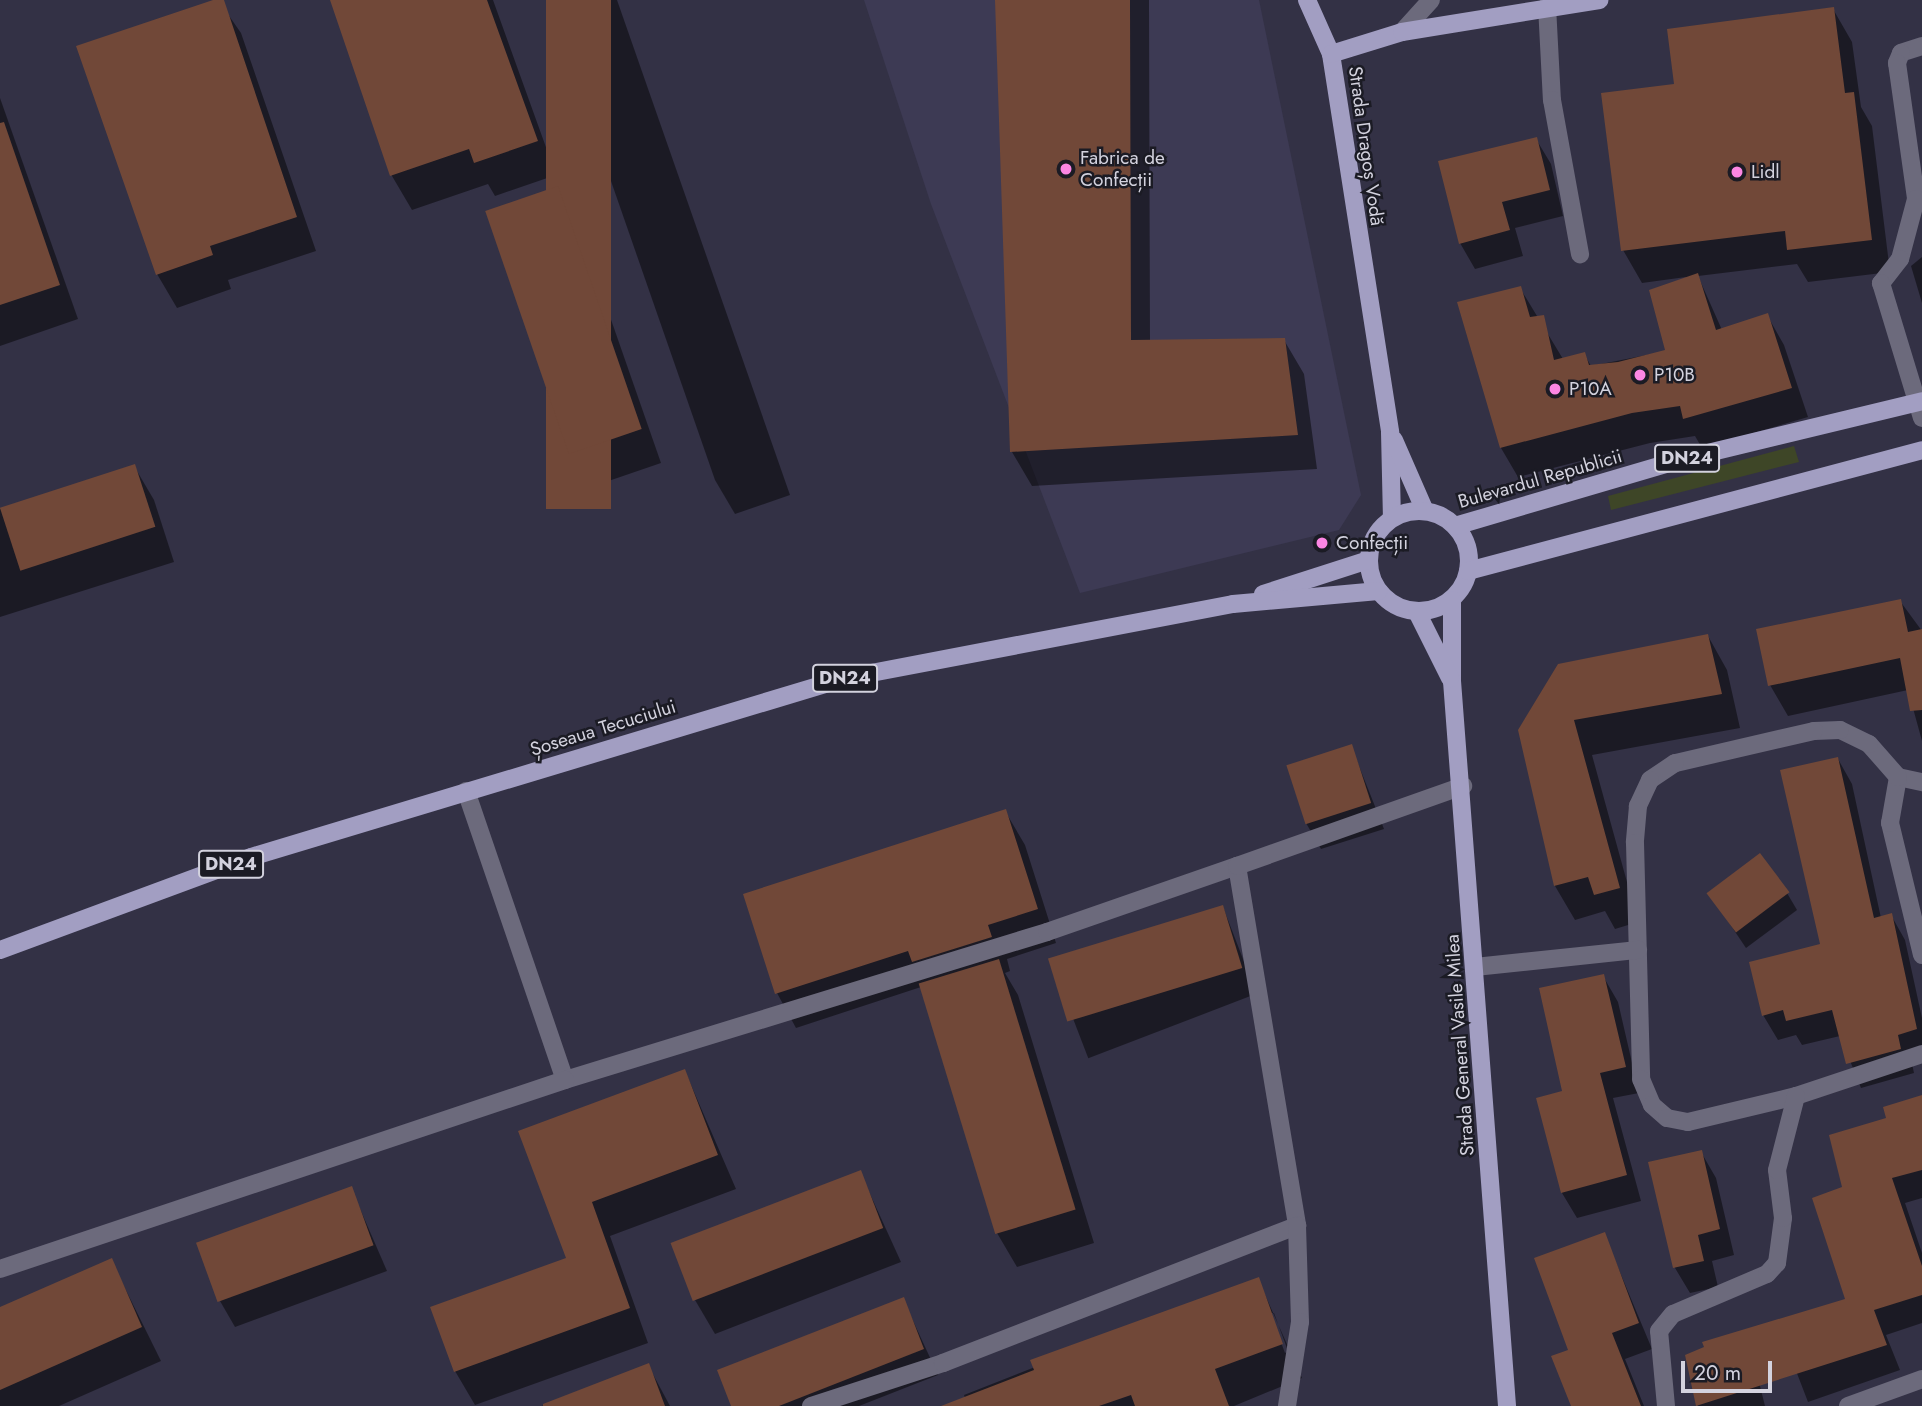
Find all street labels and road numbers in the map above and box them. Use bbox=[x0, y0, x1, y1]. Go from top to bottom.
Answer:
street label: Strada Dragoș Vodă bbox=[1344, 65, 1388, 227]
road number: DN24 bbox=[1654, 444, 1720, 472]
street label: Bulevardul Republicii bbox=[1455, 445, 1625, 513]
road number: DN24 bbox=[812, 664, 878, 692]
street label: Șoseaua Tecuciului bbox=[527, 695, 679, 761]
road number: DN24 bbox=[198, 850, 264, 878]
street label: Strada General Vasile Milea bbox=[1441, 933, 1479, 1157]

